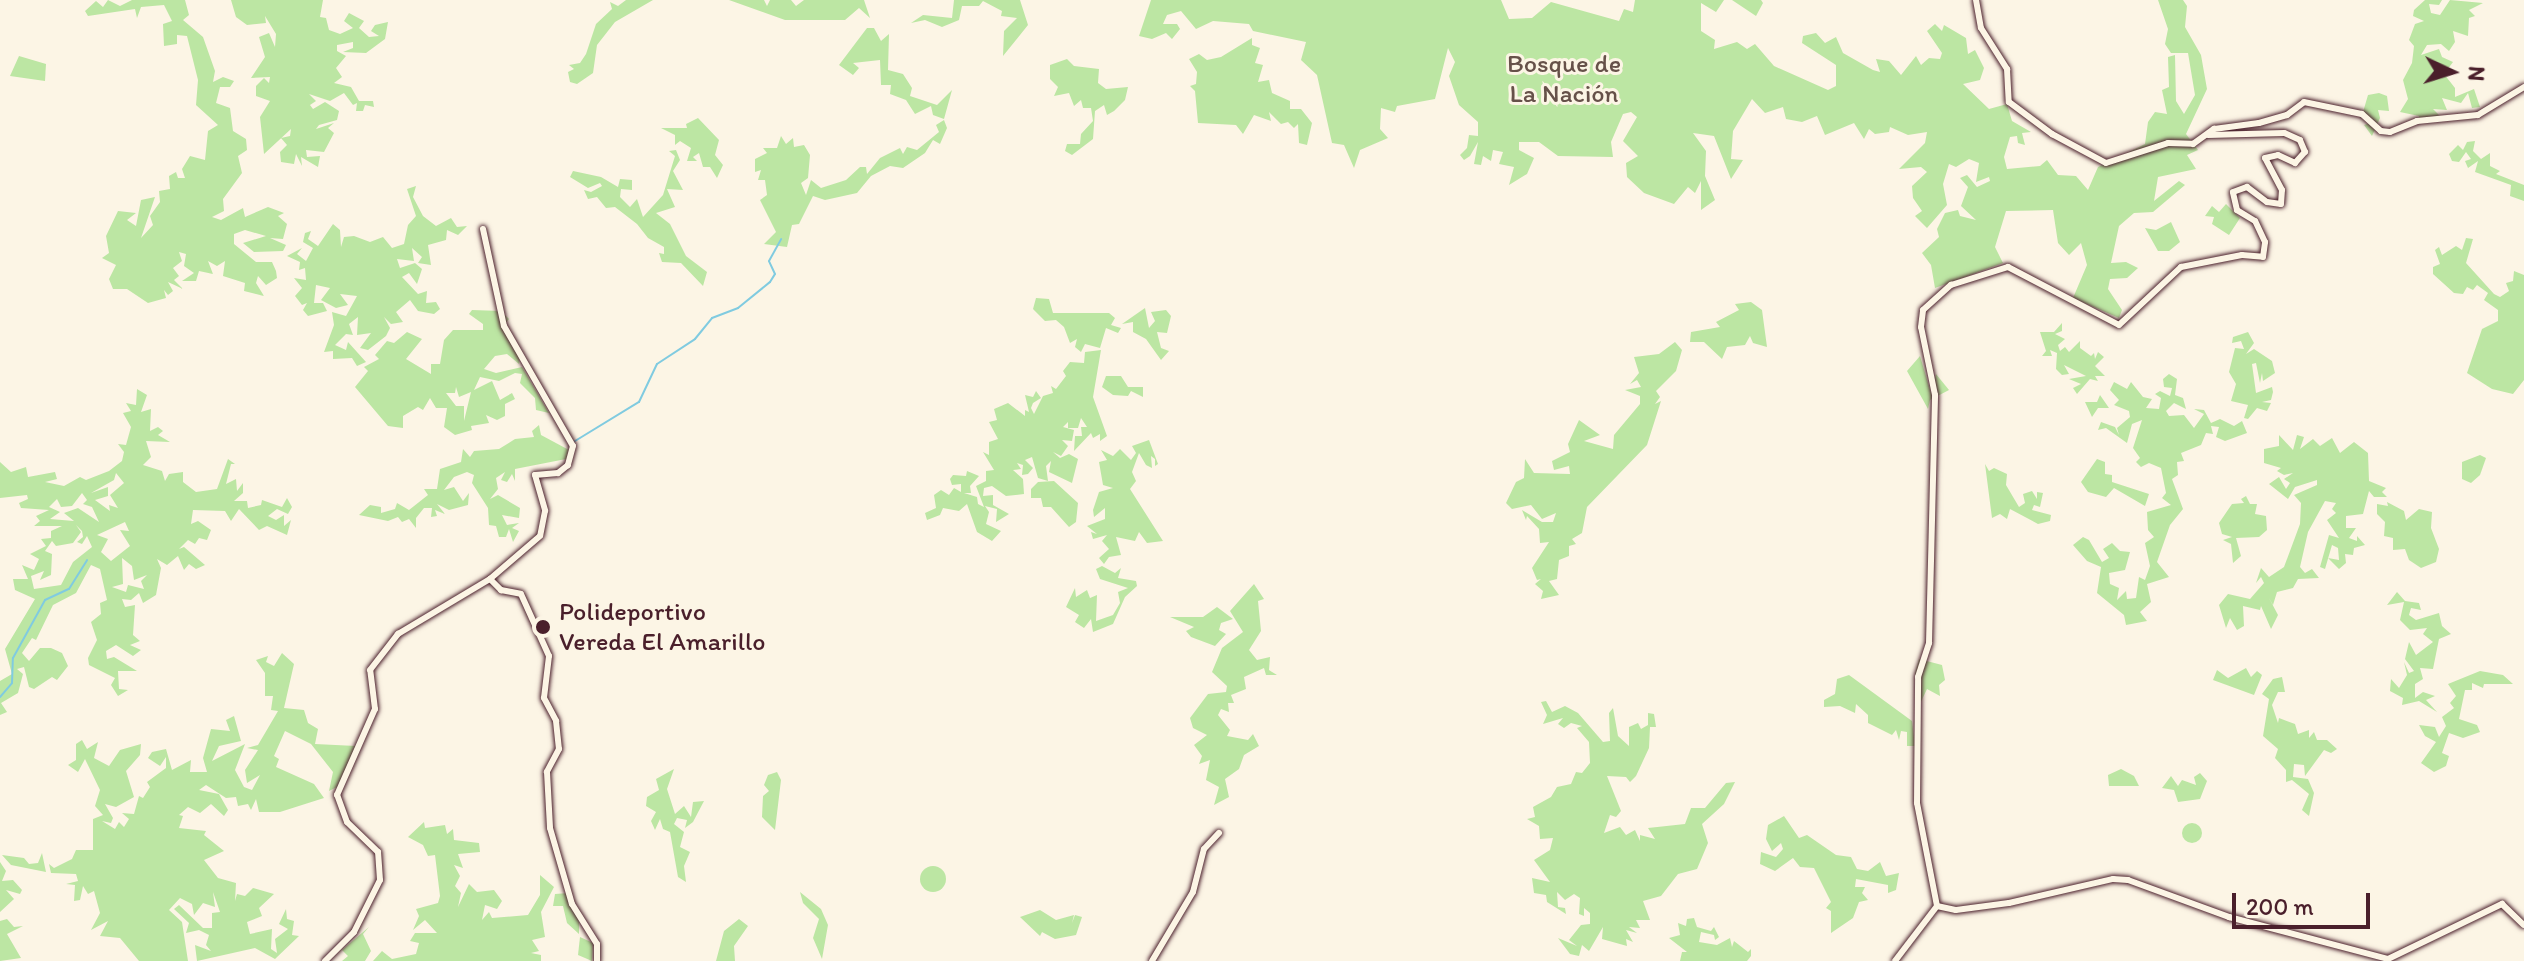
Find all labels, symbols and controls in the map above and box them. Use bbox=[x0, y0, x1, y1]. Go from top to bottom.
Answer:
north arrow bbox=[2412, 32, 2492, 112]
park label: Bosque de La Nación bbox=[1507, 48, 1621, 110]
text: N bbox=[2462, 65, 2490, 82]
place label: Polideportivo Vereda El Amarillo bbox=[559, 596, 766, 658]
marker: Polideportivo Vereda El Amarillo bbox=[534, 618, 552, 636]
scale bar bbox=[2236, 877, 2374, 927]
text: 200 m bbox=[2246, 892, 2314, 921]

